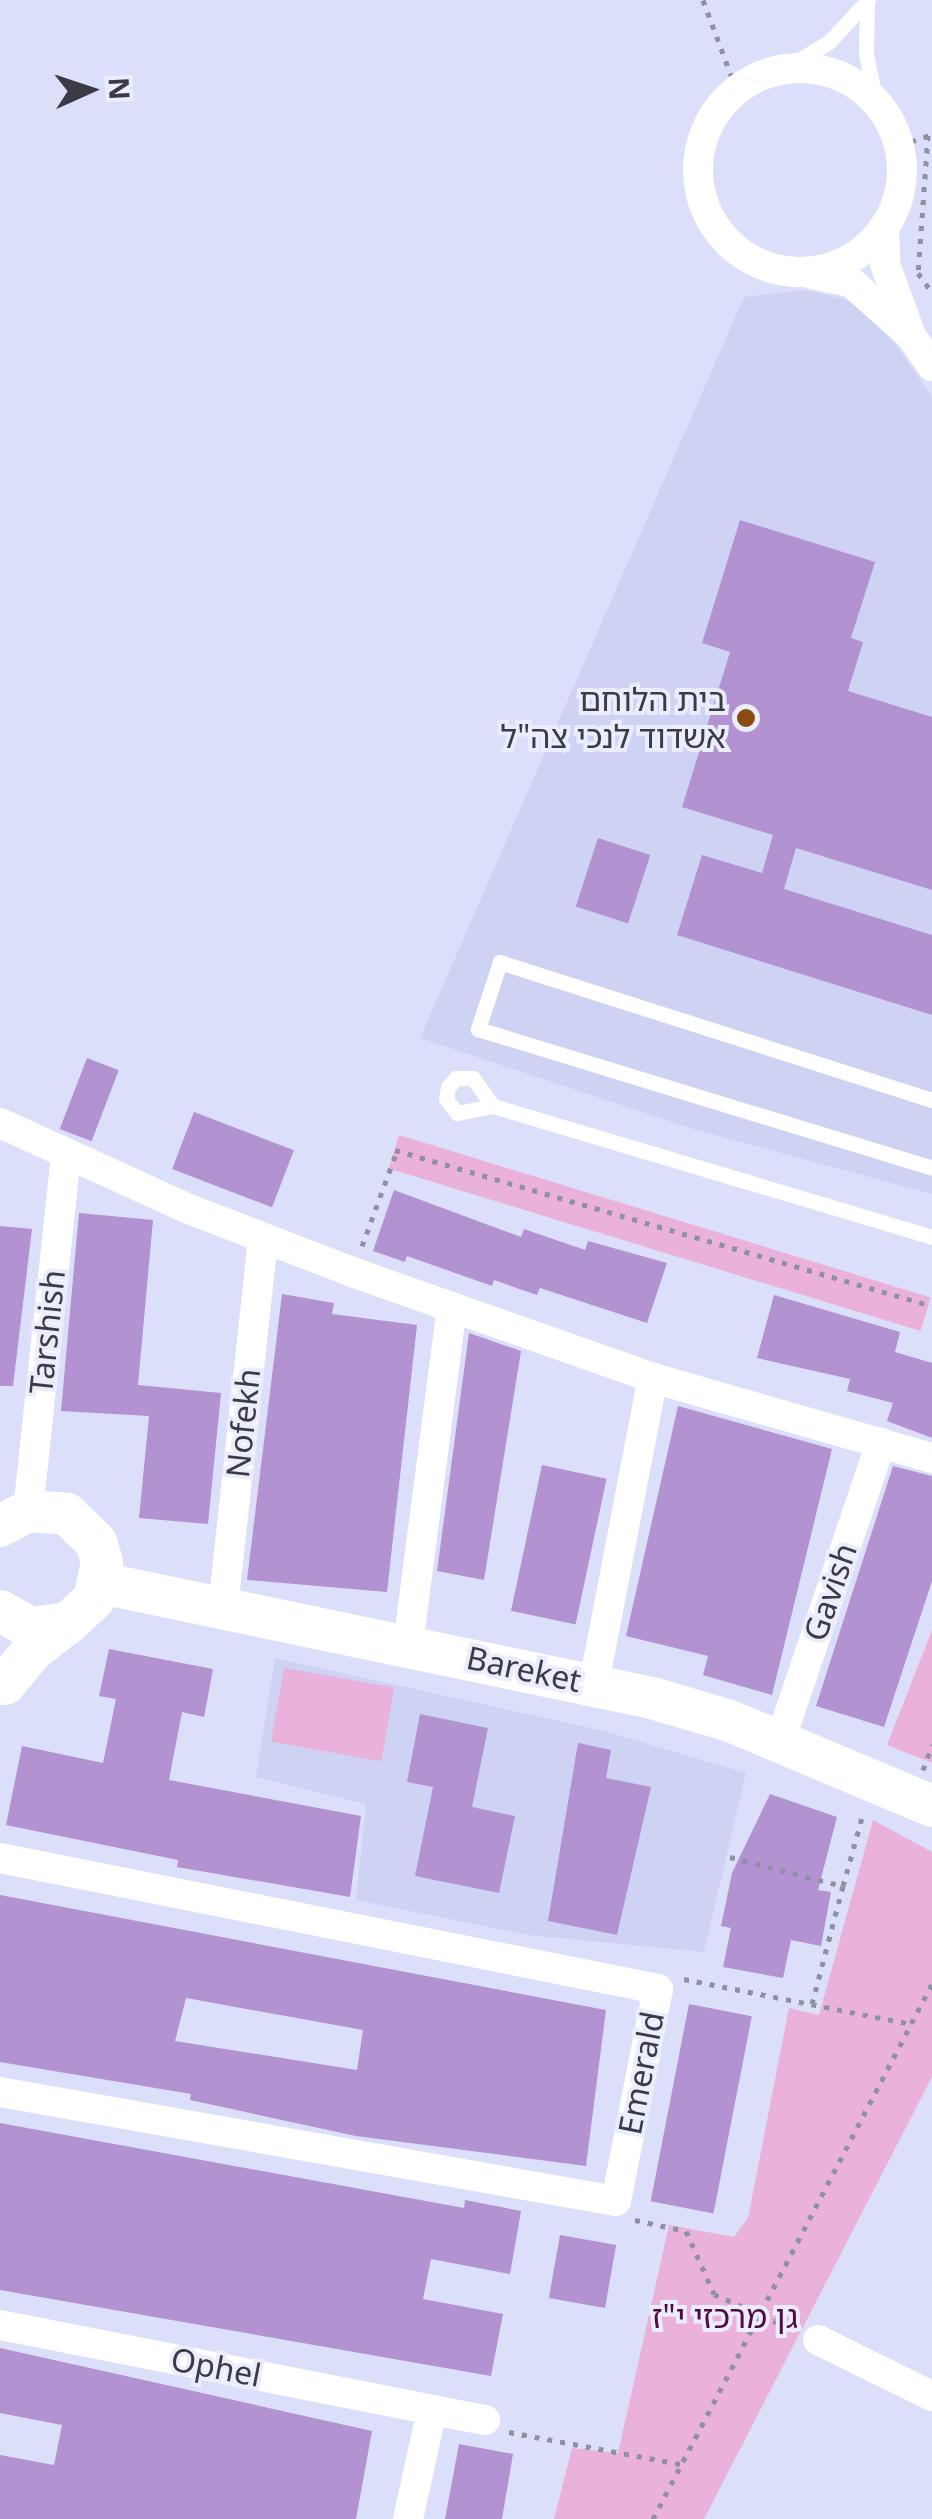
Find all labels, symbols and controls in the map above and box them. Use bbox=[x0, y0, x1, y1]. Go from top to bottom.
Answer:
north arrow bbox=[40, 40, 140, 140]
text: N bbox=[100, 76, 140, 101]
place label: בית הלוחם אשדוד לנכי צה"ל bbox=[501, 681, 726, 756]
marker: בית הלוחם אשדוד לנכי צה"ל bbox=[735, 707, 757, 729]
street label: Tarshish bbox=[21, 1268, 73, 1396]
street label: Nofekh bbox=[218, 1366, 268, 1480]
street label: Gavish bbox=[795, 1538, 865, 1646]
street label: Bareket bbox=[463, 1638, 585, 1700]
street label: Emerald bbox=[610, 2008, 672, 2138]
park label: גן מרכזי י"ז bbox=[652, 2297, 798, 2335]
street label: Ophel bbox=[168, 2339, 264, 2395]

